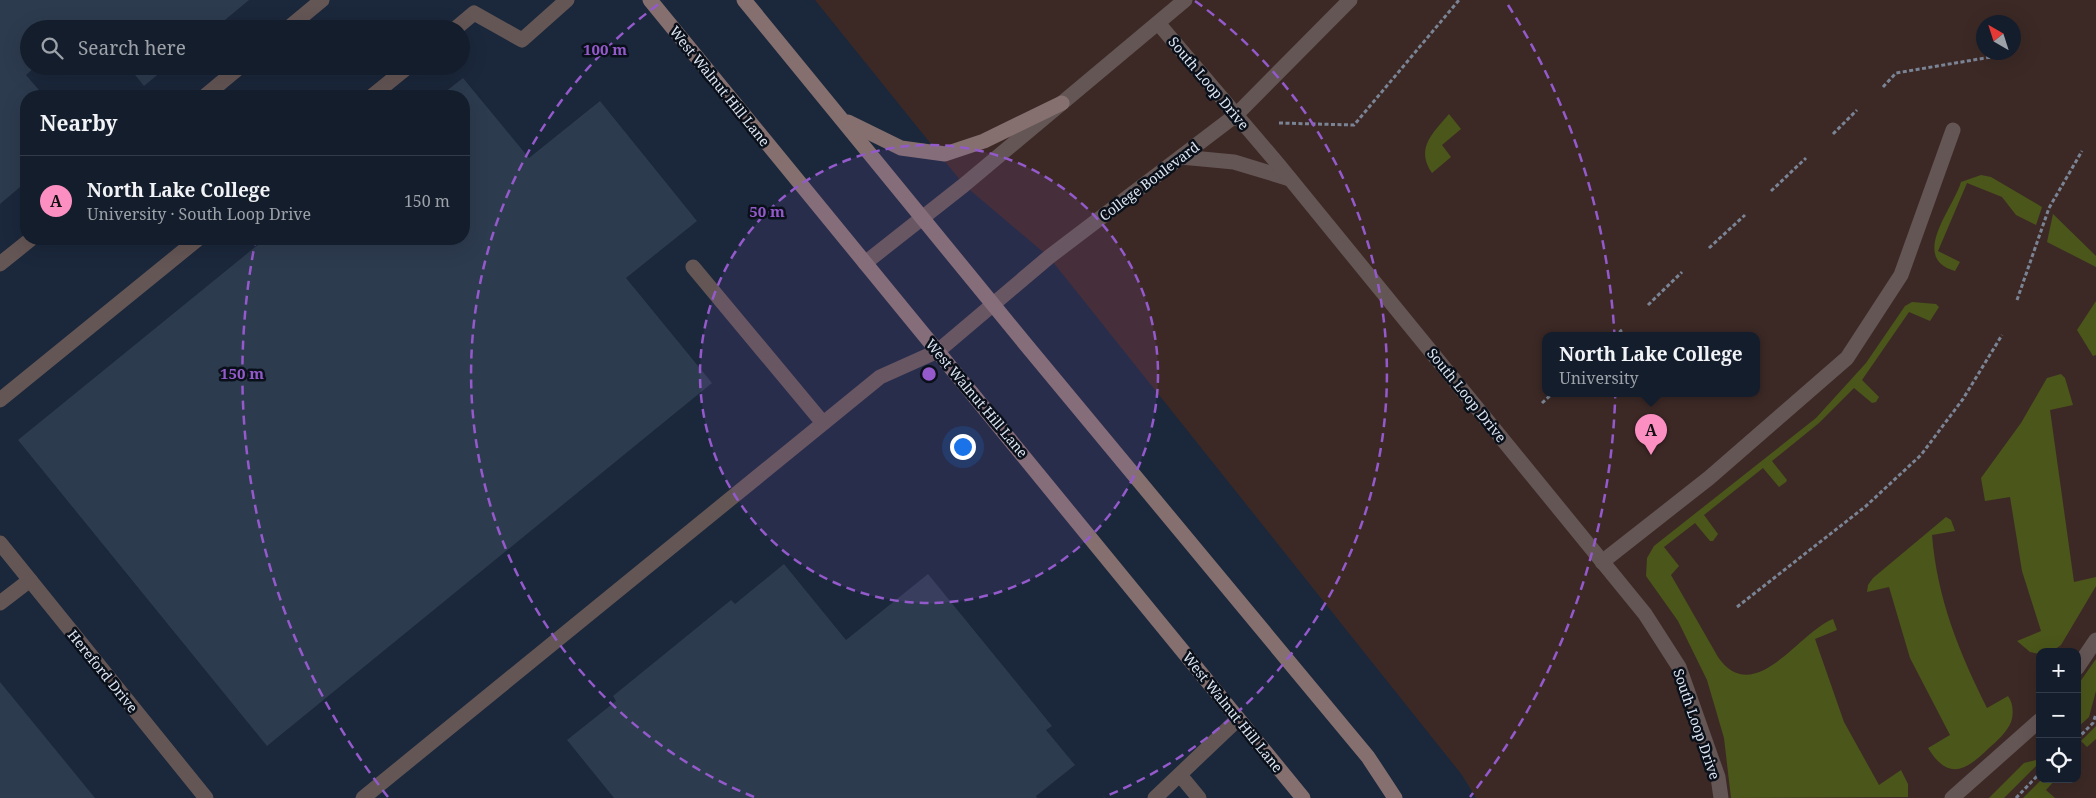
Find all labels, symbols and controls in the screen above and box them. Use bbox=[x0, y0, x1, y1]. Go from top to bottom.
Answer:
north arrow bbox=[1976, 15, 2021, 60]
search box bbox=[20, 20, 470, 75]
street label: West Walnut Hill Lane bbox=[666, 22, 774, 150]
street label: South Loop Drive bbox=[1164, 32, 1254, 134]
icon: search bbox=[38, 34, 66, 62]
text: Search here bbox=[78, 35, 186, 61]
text: 100 m bbox=[583, 39, 627, 59]
text: Nearby bbox=[40, 109, 118, 137]
street label: College Boulevard bbox=[1095, 137, 1203, 225]
text: North Lake College bbox=[87, 177, 270, 203]
text: A bbox=[50, 190, 62, 212]
text: 150 m bbox=[404, 190, 450, 212]
text: 50 m bbox=[749, 201, 785, 221]
text: University · South Loop Drive bbox=[87, 203, 311, 225]
popup bbox=[1542, 332, 1760, 397]
street label: West Walnut Hill Lane bbox=[922, 335, 1032, 461]
text: North Lake College bbox=[1559, 341, 1743, 367]
street label: South Loop Drive bbox=[1423, 344, 1511, 446]
text: 150 m bbox=[220, 363, 264, 383]
centre of rings bbox=[920, 365, 938, 383]
text: University bbox=[1559, 367, 1639, 389]
pin: A bbox=[1635, 414, 1667, 455]
your location bbox=[950, 434, 976, 460]
street label: Hereford Drive bbox=[64, 626, 142, 716]
street label: West Walnut Hill Lane bbox=[1179, 648, 1287, 776]
map controls bbox=[2036, 648, 2081, 783]
button: + bbox=[2036, 648, 2081, 693]
street label: South Loop Drive bbox=[1669, 666, 1725, 782]
button: − bbox=[2036, 693, 2081, 738]
button: locate bbox=[2036, 738, 2081, 783]

